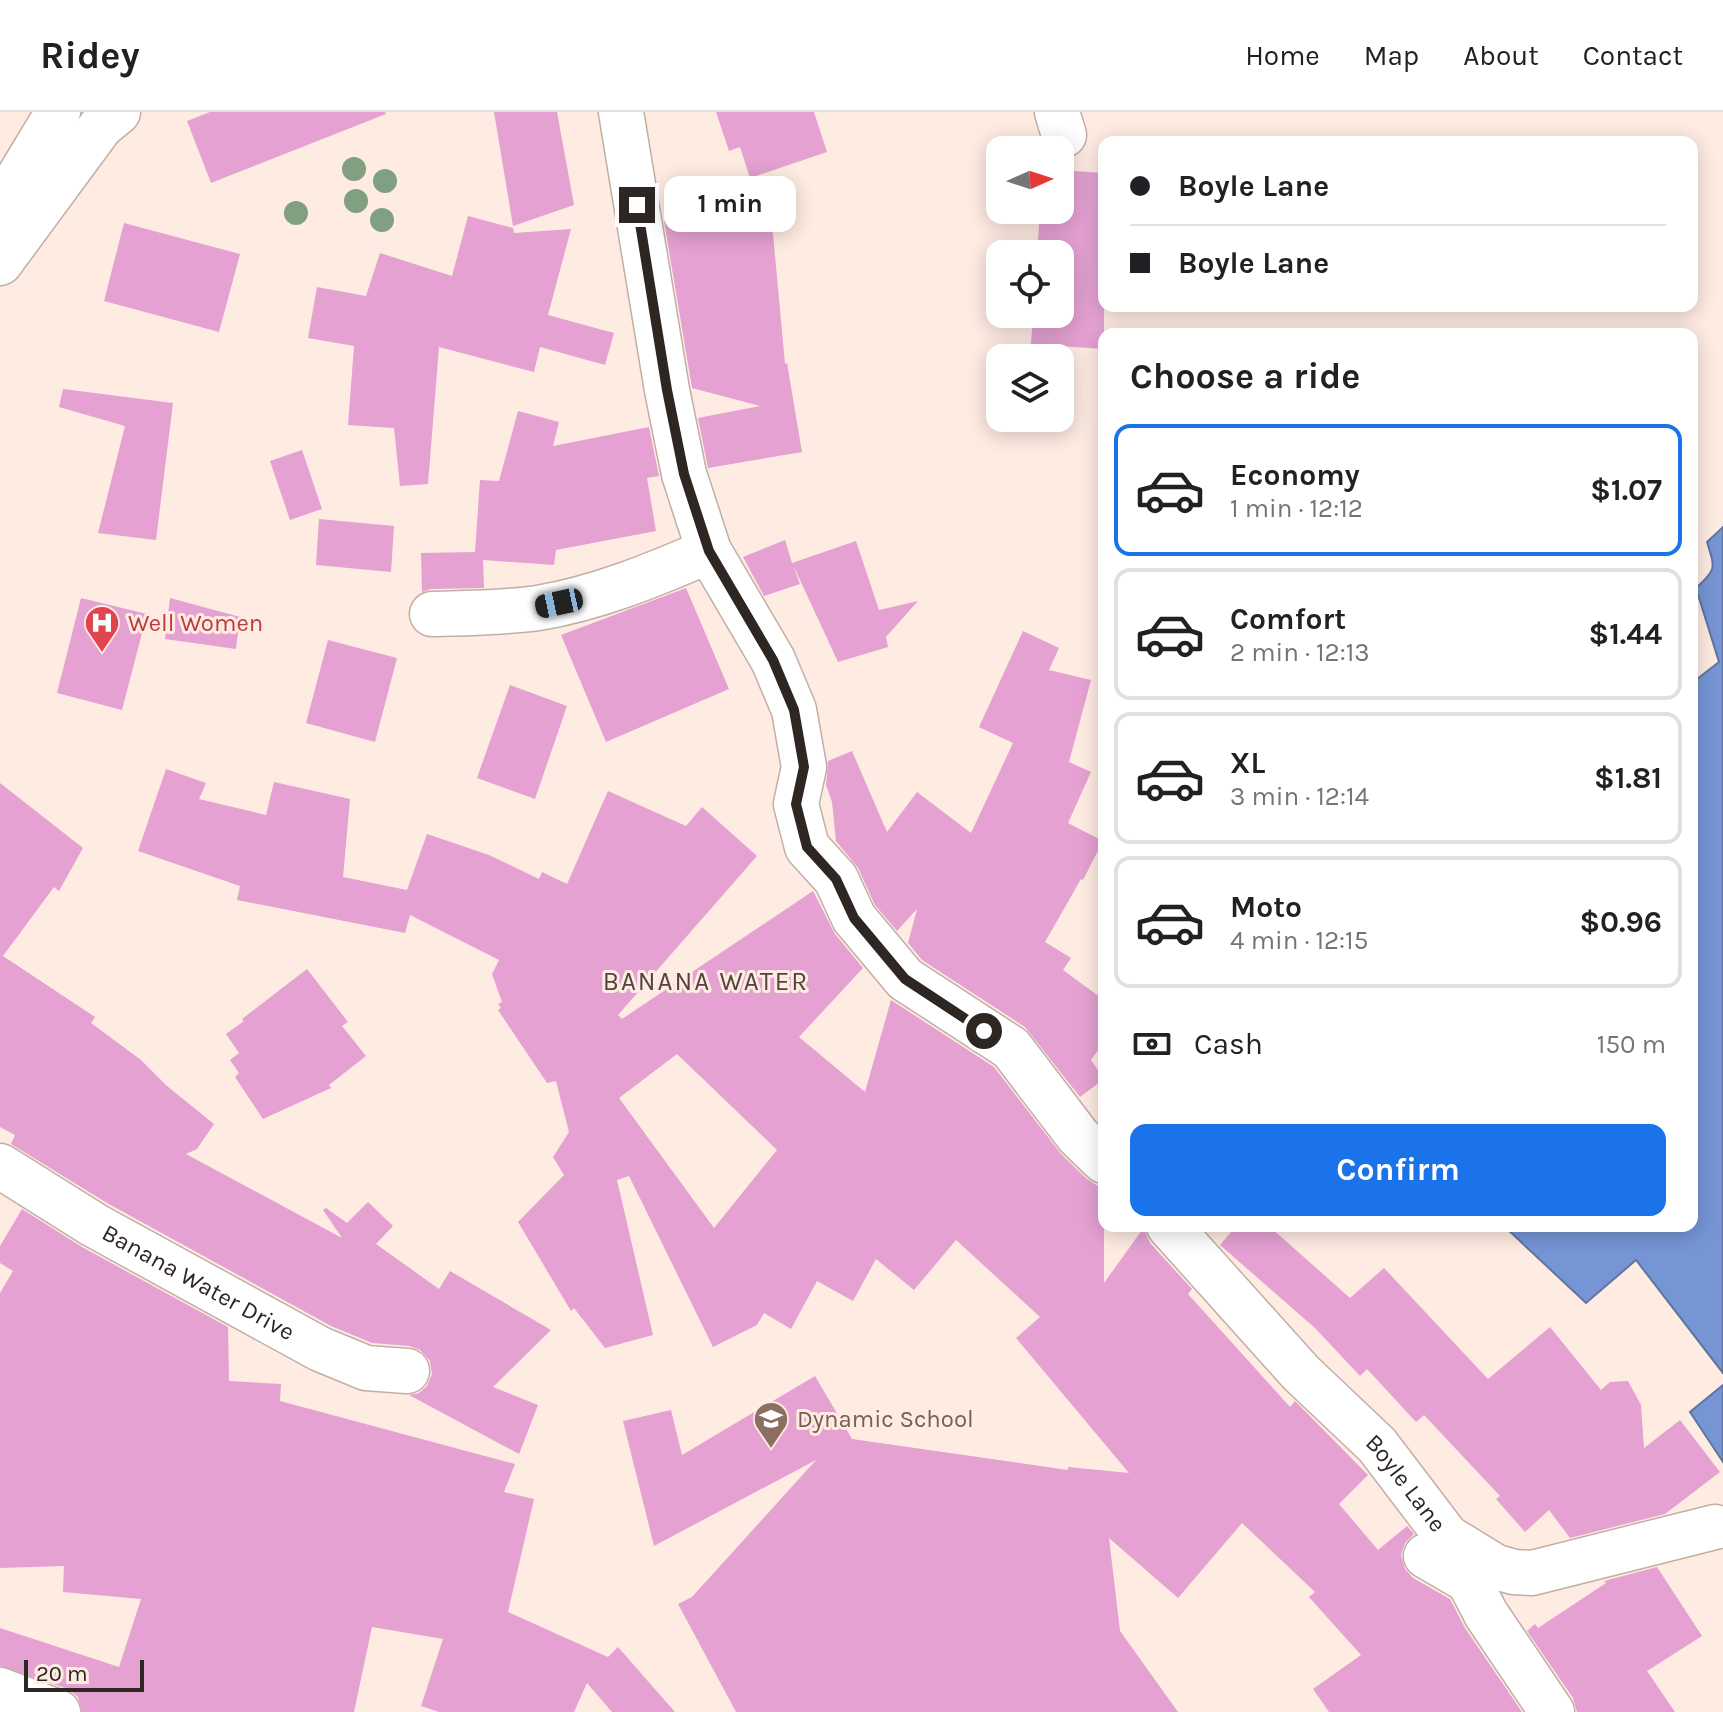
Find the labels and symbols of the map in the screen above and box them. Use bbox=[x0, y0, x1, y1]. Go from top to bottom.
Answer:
north arrow bbox=[986, 136, 1074, 224]
callout: 1 min bbox=[665, 177, 797, 233]
route end bbox=[619, 187, 655, 223]
car bbox=[533, 586, 585, 620]
hospital icon: Well Women bbox=[83, 604, 121, 654]
place label: Well Women bbox=[128, 609, 263, 637]
district label: BANANA WATER bbox=[603, 966, 809, 997]
route start bbox=[966, 1013, 1002, 1049]
street label: Banana Water Drive bbox=[97, 1218, 299, 1346]
school or university icon: Dynamic School bbox=[752, 1400, 790, 1450]
place label: Dynamic School bbox=[797, 1405, 974, 1433]
street label: Boyle Lane bbox=[1360, 1428, 1452, 1537]
scale bar bbox=[24, 1656, 144, 1692]

